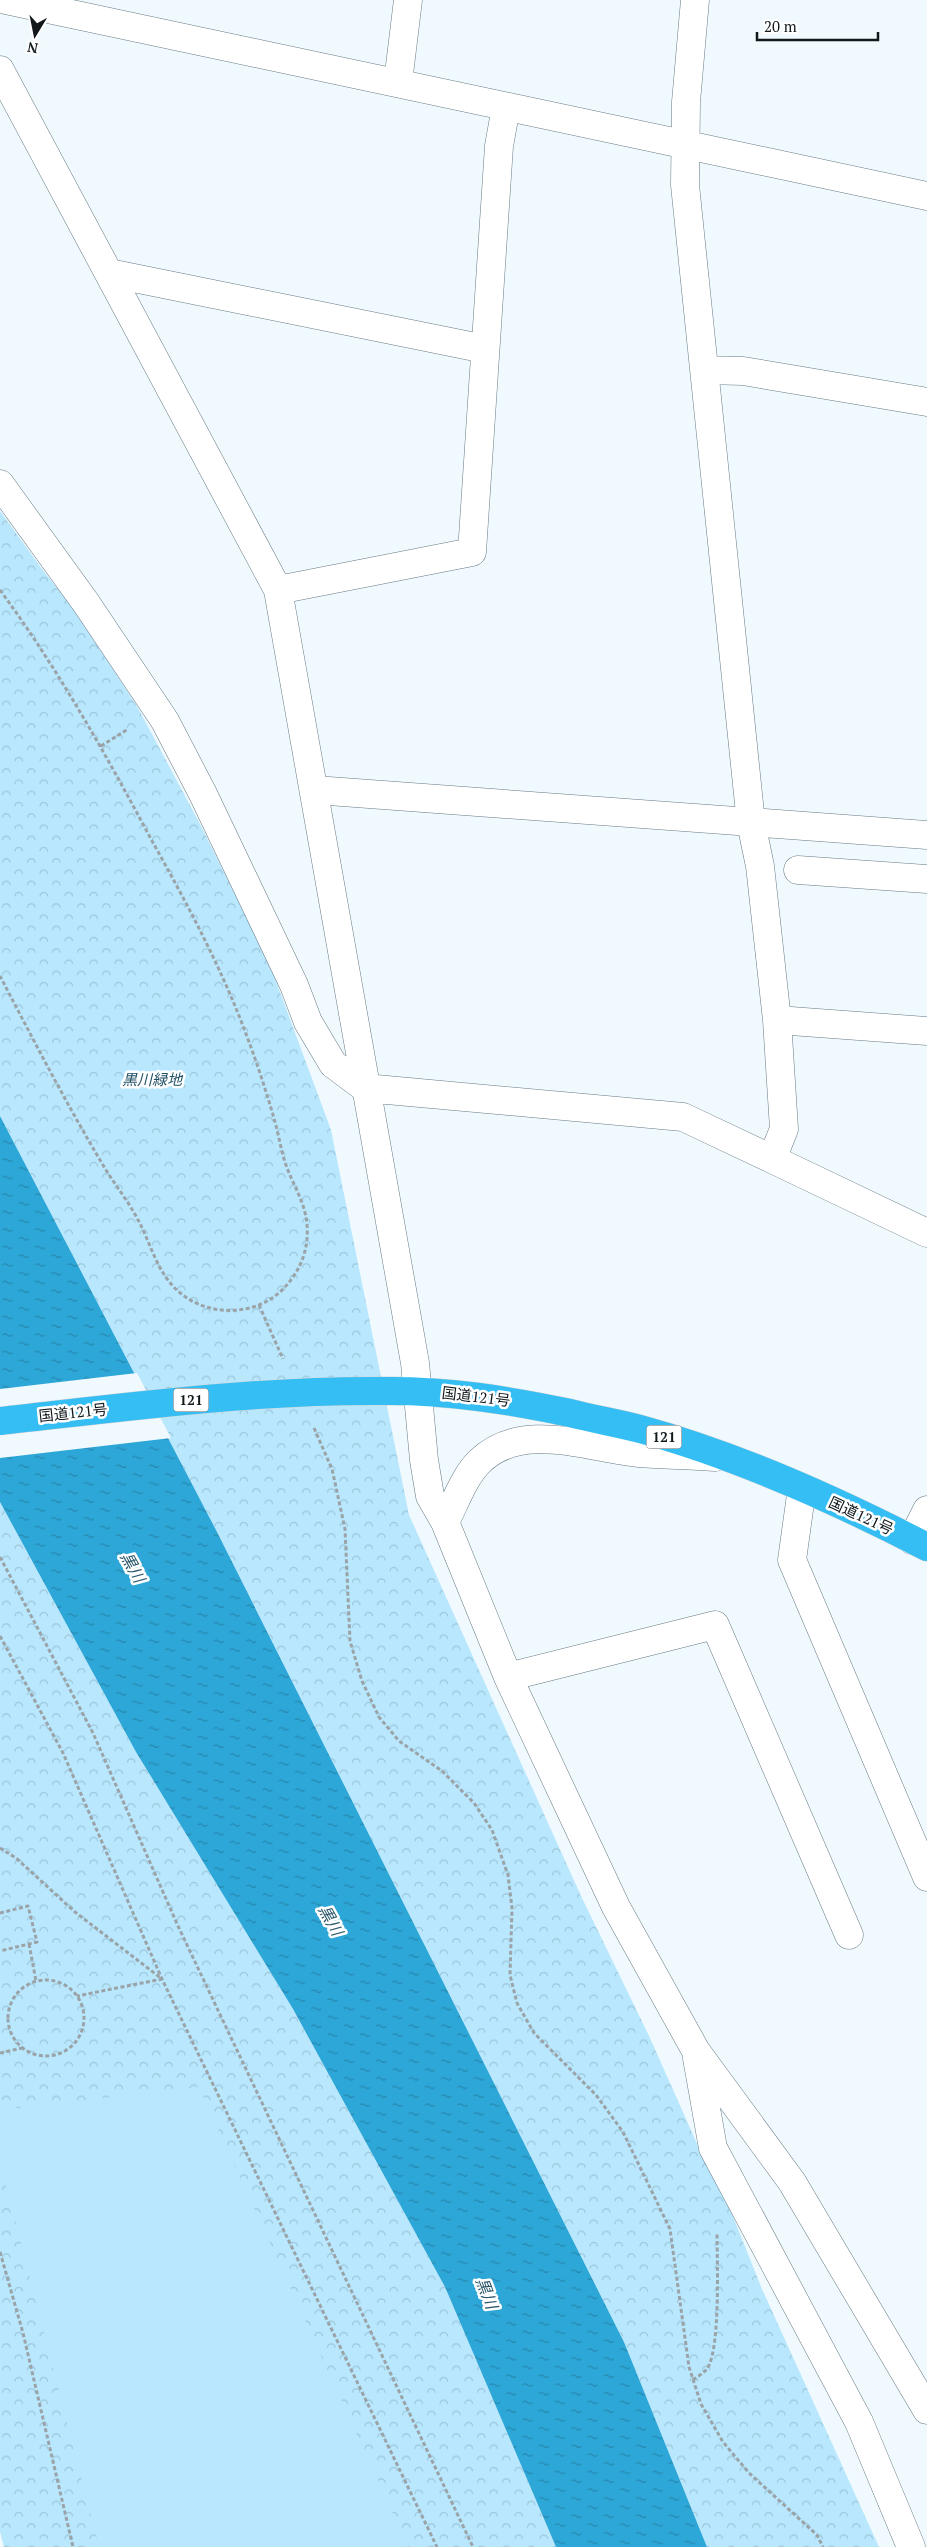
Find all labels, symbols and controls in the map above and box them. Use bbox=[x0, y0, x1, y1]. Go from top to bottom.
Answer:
north arrow bbox=[10, 10, 60, 60]
scale bar bbox=[757, 10, 878, 42]
text: 20 m bbox=[764, 16, 797, 36]
text: N bbox=[25, 38, 40, 59]
park label: 黒川緑地 bbox=[122, 1069, 184, 1089]
street label: 国道121号 bbox=[441, 1382, 512, 1410]
road number: 121 bbox=[174, 1388, 208, 1412]
street label: 国道121号 bbox=[38, 1398, 108, 1426]
road number: 121 bbox=[646, 1425, 682, 1448]
street label: 国道121号 bbox=[826, 1491, 897, 1539]
water label: 黒川 bbox=[116, 1548, 151, 1588]
water label: 黒川 bbox=[314, 1901, 349, 1941]
water label: 黒川 bbox=[471, 2274, 504, 2314]

